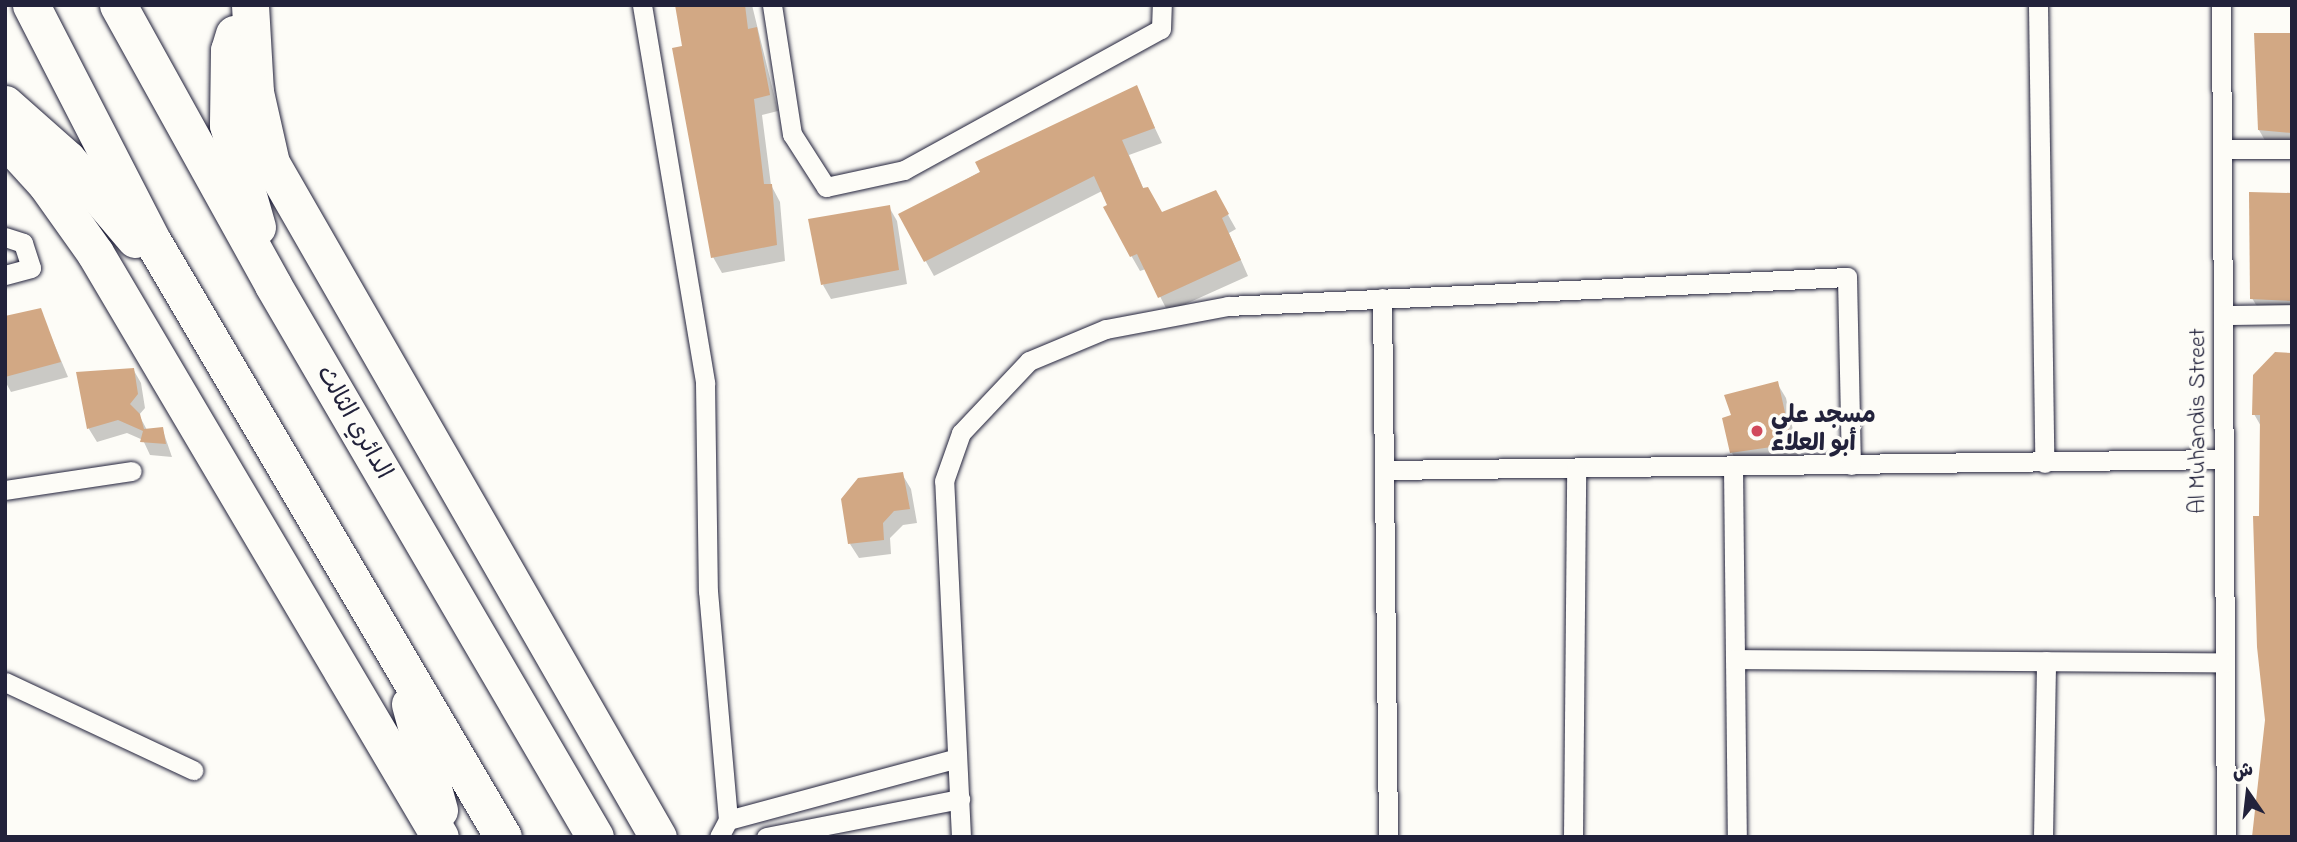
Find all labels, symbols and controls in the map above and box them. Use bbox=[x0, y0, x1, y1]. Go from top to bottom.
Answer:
street label: Al Muhandis Street bbox=[2185, 328, 2213, 514]
street label: الدائري الثالث bbox=[309, 361, 397, 485]
place label: مسجد علي أبو العلاء bbox=[1771, 403, 1876, 459]
marker: مسجد علي أبو العلاء bbox=[1749, 423, 1765, 439]
text: ش bbox=[2229, 757, 2256, 788]
north arrow bbox=[2213, 758, 2283, 828]

